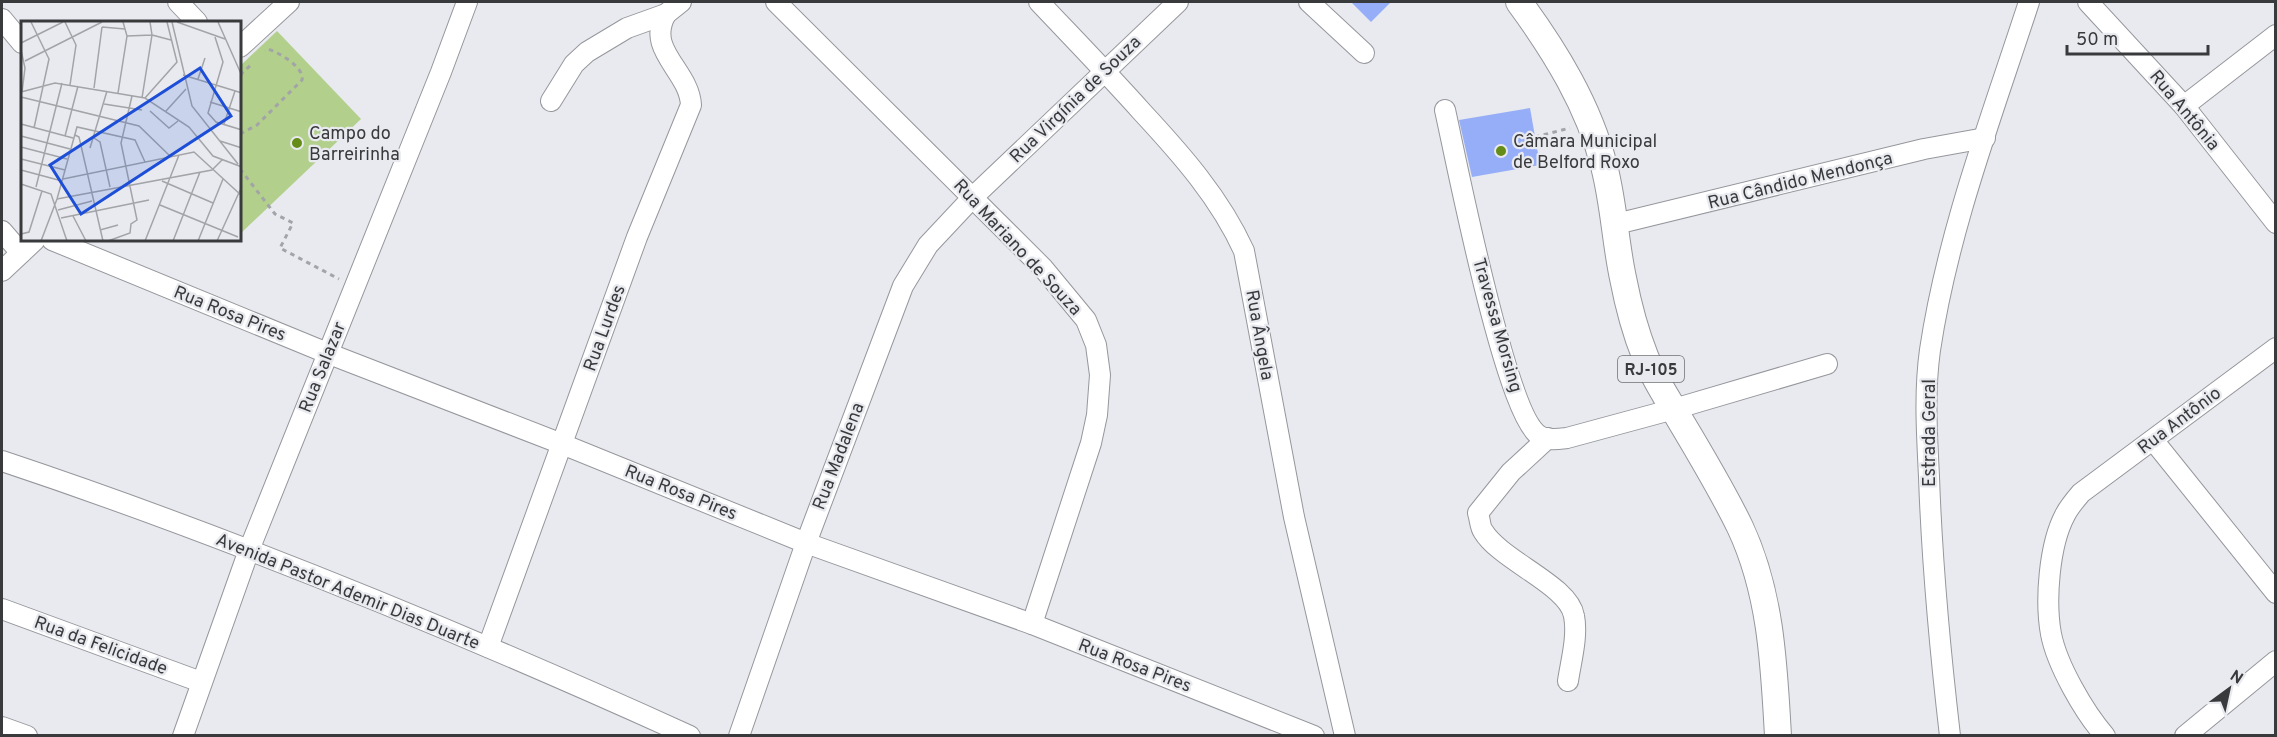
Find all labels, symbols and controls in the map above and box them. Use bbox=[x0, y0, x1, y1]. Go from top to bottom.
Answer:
scale bar bbox=[2067, 18, 2208, 56]
inset map bbox=[21, 21, 242, 242]
text: 50 m bbox=[2076, 29, 2118, 52]
street label: Rua Virgínia de Souza bbox=[1005, 31, 1147, 169]
street label: Rua Antônia bbox=[2144, 66, 2224, 156]
place label: Campo do Barreirinha bbox=[309, 123, 400, 167]
place label: Câmara Municipal de Belford Roxo bbox=[1513, 131, 1657, 175]
marker: Campo do Barreirinha bbox=[290, 136, 304, 150]
marker: Câmara Municipal de Belford Roxo bbox=[1494, 144, 1508, 158]
street label: Rua Cândido Mendonça bbox=[1706, 147, 1895, 216]
street label: Rua Mariano de Souza bbox=[948, 175, 1086, 321]
street label: Travessa Morsing bbox=[1466, 255, 1527, 395]
street label: Rua Rosa Pires bbox=[170, 281, 289, 347]
street label: Rua Lurdes bbox=[579, 282, 632, 375]
street label: Rua Ângela bbox=[1239, 288, 1280, 382]
street label: Rua Salazar bbox=[295, 319, 352, 416]
road number: RJ-105 bbox=[1618, 356, 1684, 382]
street label: Estrada Geral bbox=[1919, 379, 1942, 487]
street label: Rua Antônio bbox=[2134, 382, 2226, 460]
street label: Rua Madalena bbox=[808, 400, 870, 513]
street label: Rua Rosa Pires bbox=[621, 460, 740, 526]
street label: Avenida Pastor Ademir Dias Duarte bbox=[212, 529, 483, 656]
street label: Rua da Felicidade bbox=[31, 612, 170, 681]
street label: Rua Rosa Pires bbox=[1075, 634, 1194, 699]
north arrow bbox=[2199, 659, 2259, 719]
text: N bbox=[2226, 667, 2246, 690]

